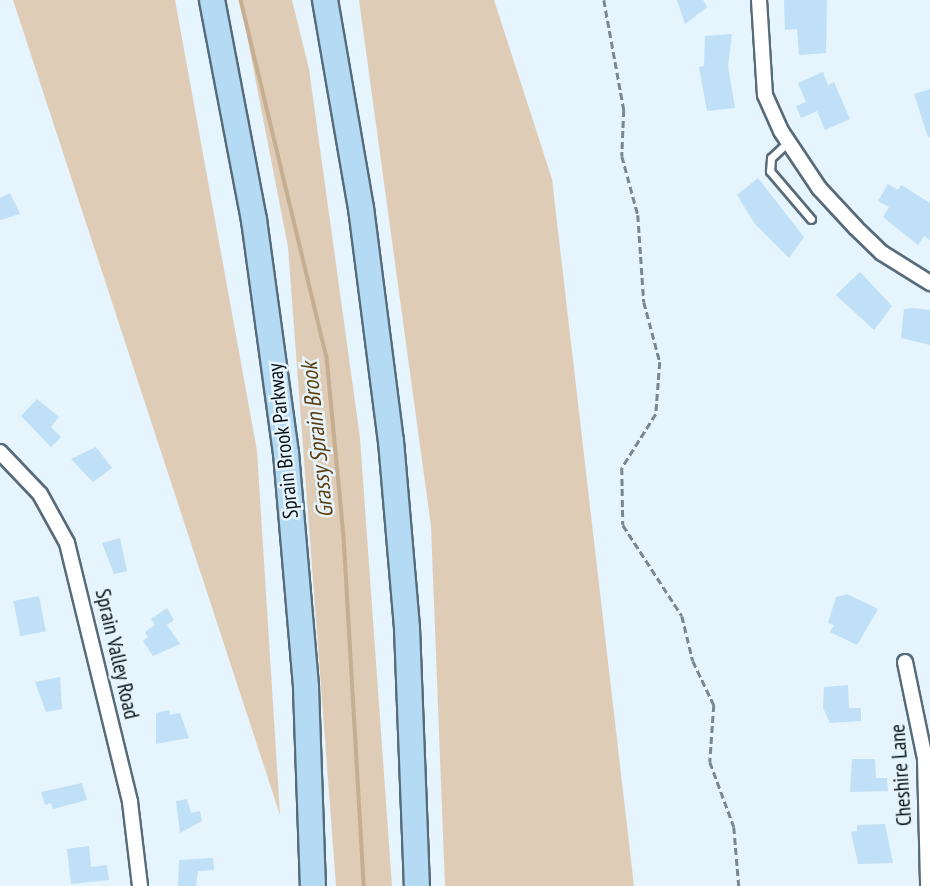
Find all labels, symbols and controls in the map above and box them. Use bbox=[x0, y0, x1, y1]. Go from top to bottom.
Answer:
water label: Grassy Sprain Brook bbox=[295, 360, 339, 520]
street label: Sprain Brook Parkway bbox=[262, 362, 304, 520]
street label: Sprain Valley Road bbox=[90, 586, 144, 722]
street label: Cheshire Lane bbox=[885, 723, 917, 827]

